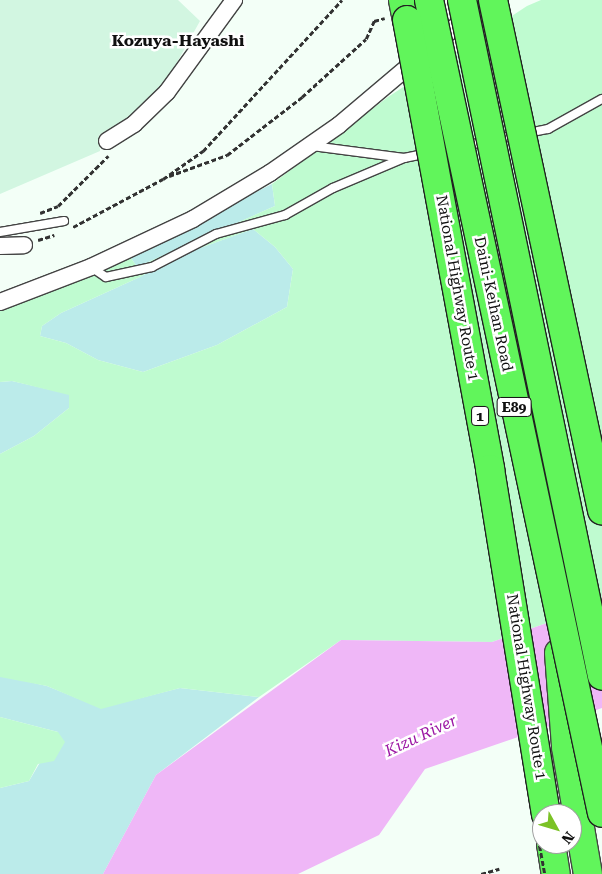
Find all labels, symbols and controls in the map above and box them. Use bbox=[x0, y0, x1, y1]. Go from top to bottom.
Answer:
district label: Kozuya-Hayashi bbox=[112, 31, 244, 51]
street label: National Highway Route 1 bbox=[432, 194, 482, 382]
street label: Daini-Keihan Road bbox=[470, 235, 516, 373]
road number: E89 bbox=[496, 396, 532, 418]
road number: 1 bbox=[470, 404, 490, 428]
street label: National Highway Route 1 bbox=[502, 593, 550, 781]
water label: Kizu River bbox=[382, 711, 460, 761]
north arrow bbox=[532, 804, 582, 854]
text: N bbox=[558, 829, 577, 847]

